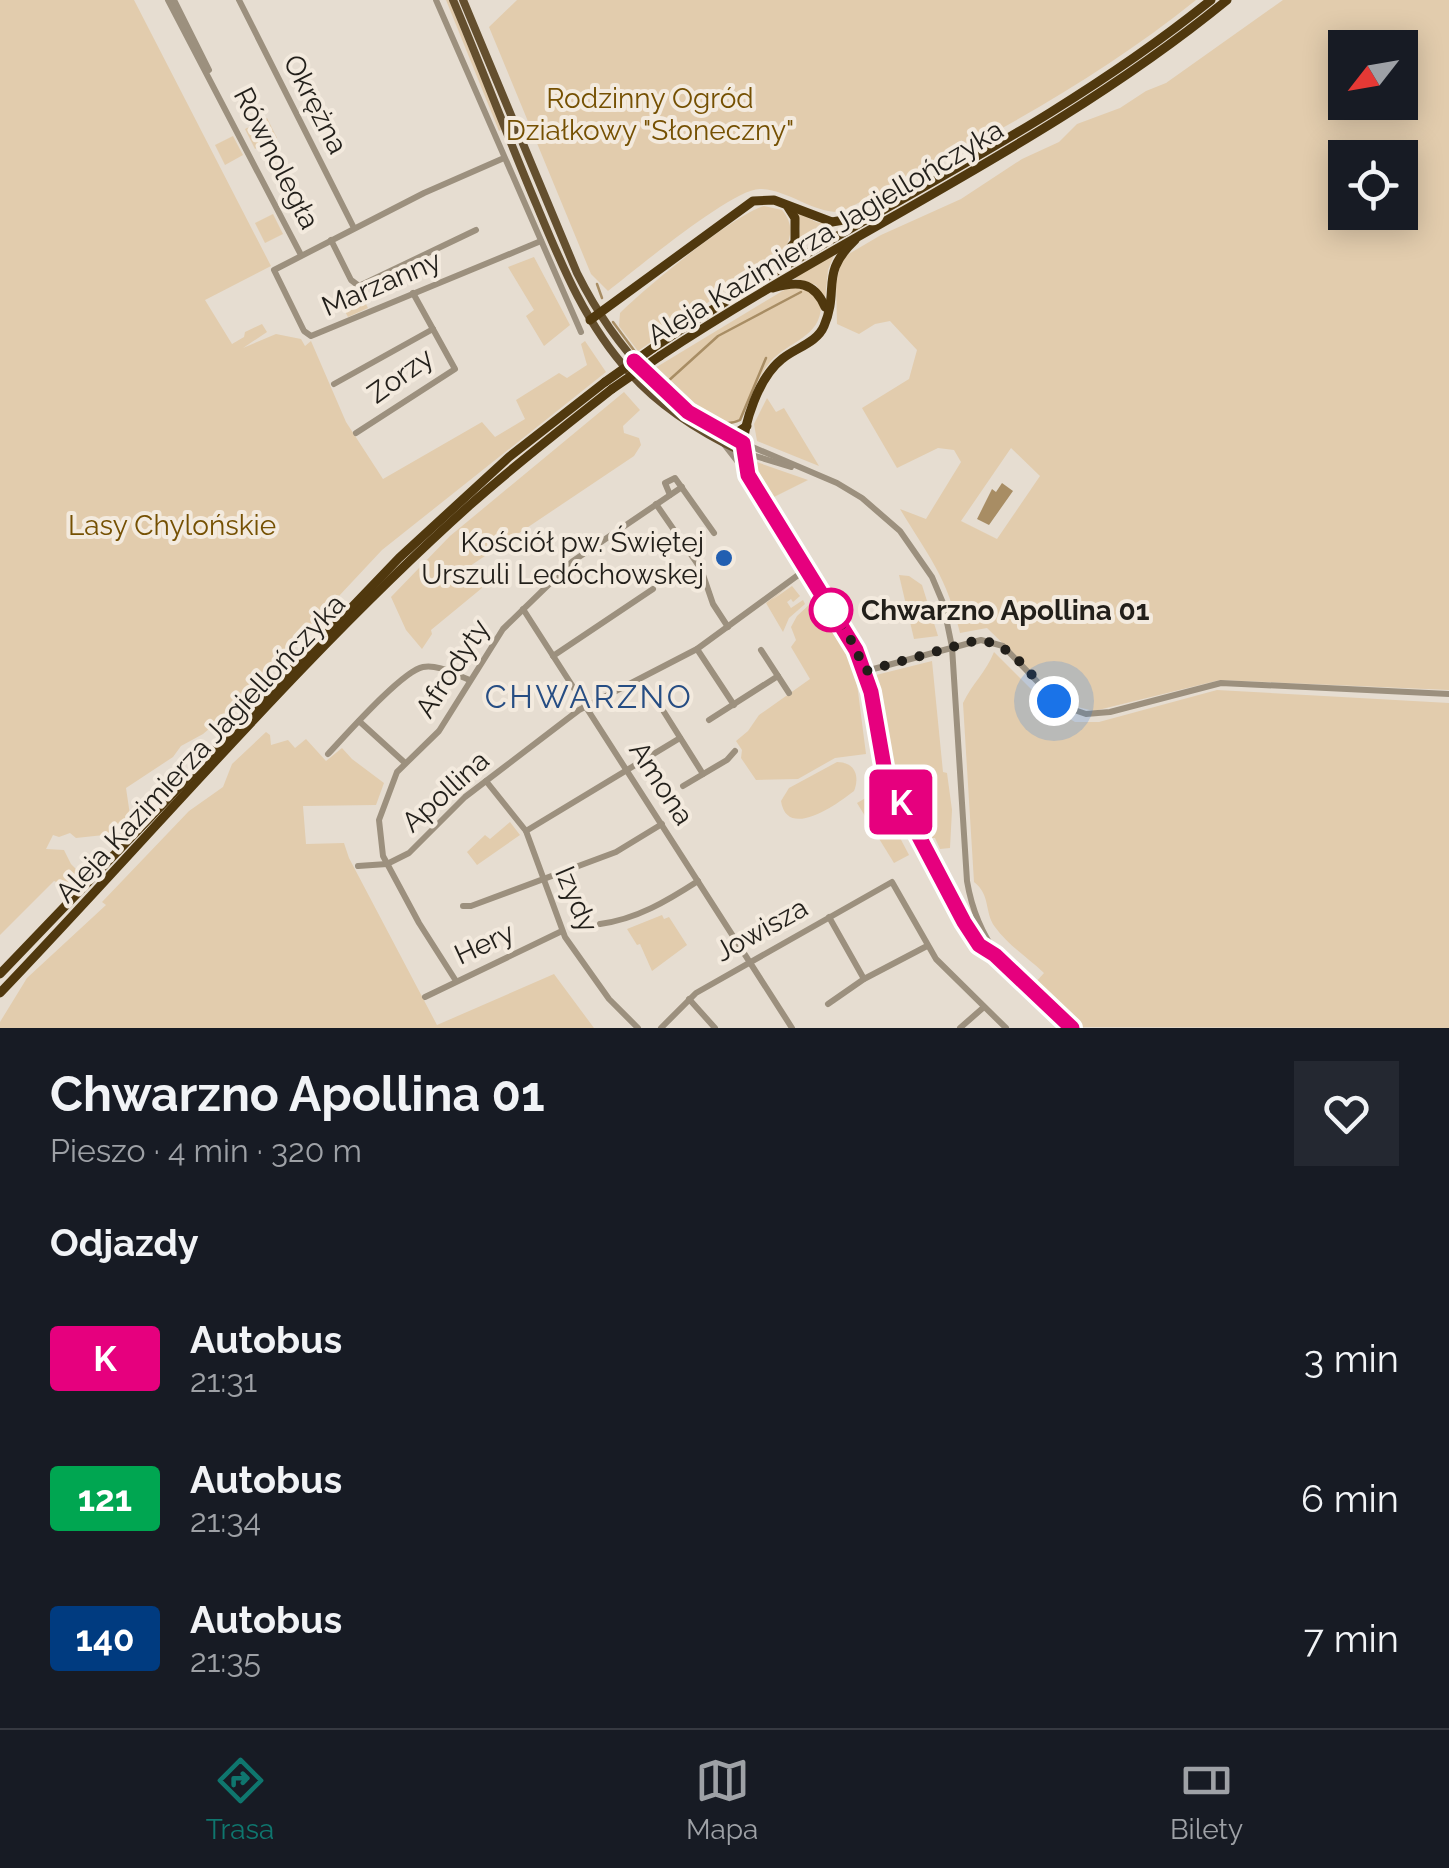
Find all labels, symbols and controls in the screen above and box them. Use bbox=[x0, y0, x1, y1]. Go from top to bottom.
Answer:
north arrow bbox=[1328, 30, 1418, 120]
map controls bbox=[1328, 30, 1418, 230]
street label: Okrężna bbox=[277, 49, 355, 159]
street label: Równoległa bbox=[227, 82, 326, 235]
park label: Rodzinny Ogród Działkowy "Słoneczny" bbox=[506, 82, 794, 147]
street label: Aleja Kazimierza Jagiellończyka bbox=[641, 113, 1009, 352]
button: locate bbox=[1328, 140, 1418, 230]
street label: Marzanny bbox=[317, 244, 446, 323]
street label: Zorzy bbox=[361, 341, 439, 410]
park label: Lasy Chylońskie bbox=[68, 509, 276, 542]
place label: Kościół pw. Świętej Urszuli Ledóchowskej bbox=[421, 525, 704, 591]
marker: Kościół pw. Świętej Urszuli Ledóchowskej bbox=[713, 547, 735, 569]
street label: Aleja Kazimierza Jagiellończyka bbox=[49, 587, 352, 909]
marker: Chwarzno Apollina 01 bbox=[810, 589, 852, 631]
place label: Chwarzno Apollina 01 bbox=[861, 594, 1150, 627]
street label: Afrodyty bbox=[408, 613, 496, 724]
your location bbox=[1029, 676, 1079, 726]
district label: CHWARZNO bbox=[485, 678, 693, 715]
street label: Amona bbox=[622, 735, 701, 831]
street label: Apollina bbox=[395, 744, 496, 839]
line badge: K bbox=[868, 770, 934, 834]
text: K bbox=[889, 782, 913, 823]
street label: Izydy bbox=[548, 861, 605, 937]
street label: Jowisza bbox=[709, 891, 813, 968]
street label: Hery bbox=[449, 915, 519, 971]
button: heart bbox=[1294, 1061, 1399, 1166]
text: Chwarzno Apollina 01 bbox=[50, 1066, 545, 1122]
text: Pieszo · 4 min · 320 m bbox=[50, 1132, 362, 1169]
text: Odjazdy bbox=[50, 1220, 199, 1265]
text: Autobus bbox=[190, 1317, 342, 1362]
text: 3 min bbox=[1304, 1336, 1399, 1381]
text: K bbox=[93, 1338, 117, 1379]
text: 21:31 bbox=[190, 1362, 257, 1399]
text: Autobus bbox=[190, 1457, 342, 1502]
text: 6 min bbox=[1301, 1476, 1399, 1521]
text: 121 bbox=[78, 1478, 132, 1519]
text: 21:34 bbox=[190, 1502, 261, 1539]
text: Autobus bbox=[190, 1597, 342, 1642]
text: 7 min bbox=[1304, 1616, 1399, 1661]
text: 140 bbox=[76, 1618, 134, 1659]
text: 21:35 bbox=[190, 1642, 261, 1679]
tab: Trasa bbox=[206, 1753, 274, 1846]
tab: Mapa bbox=[686, 1753, 758, 1846]
tab: Bilety bbox=[1170, 1753, 1243, 1846]

